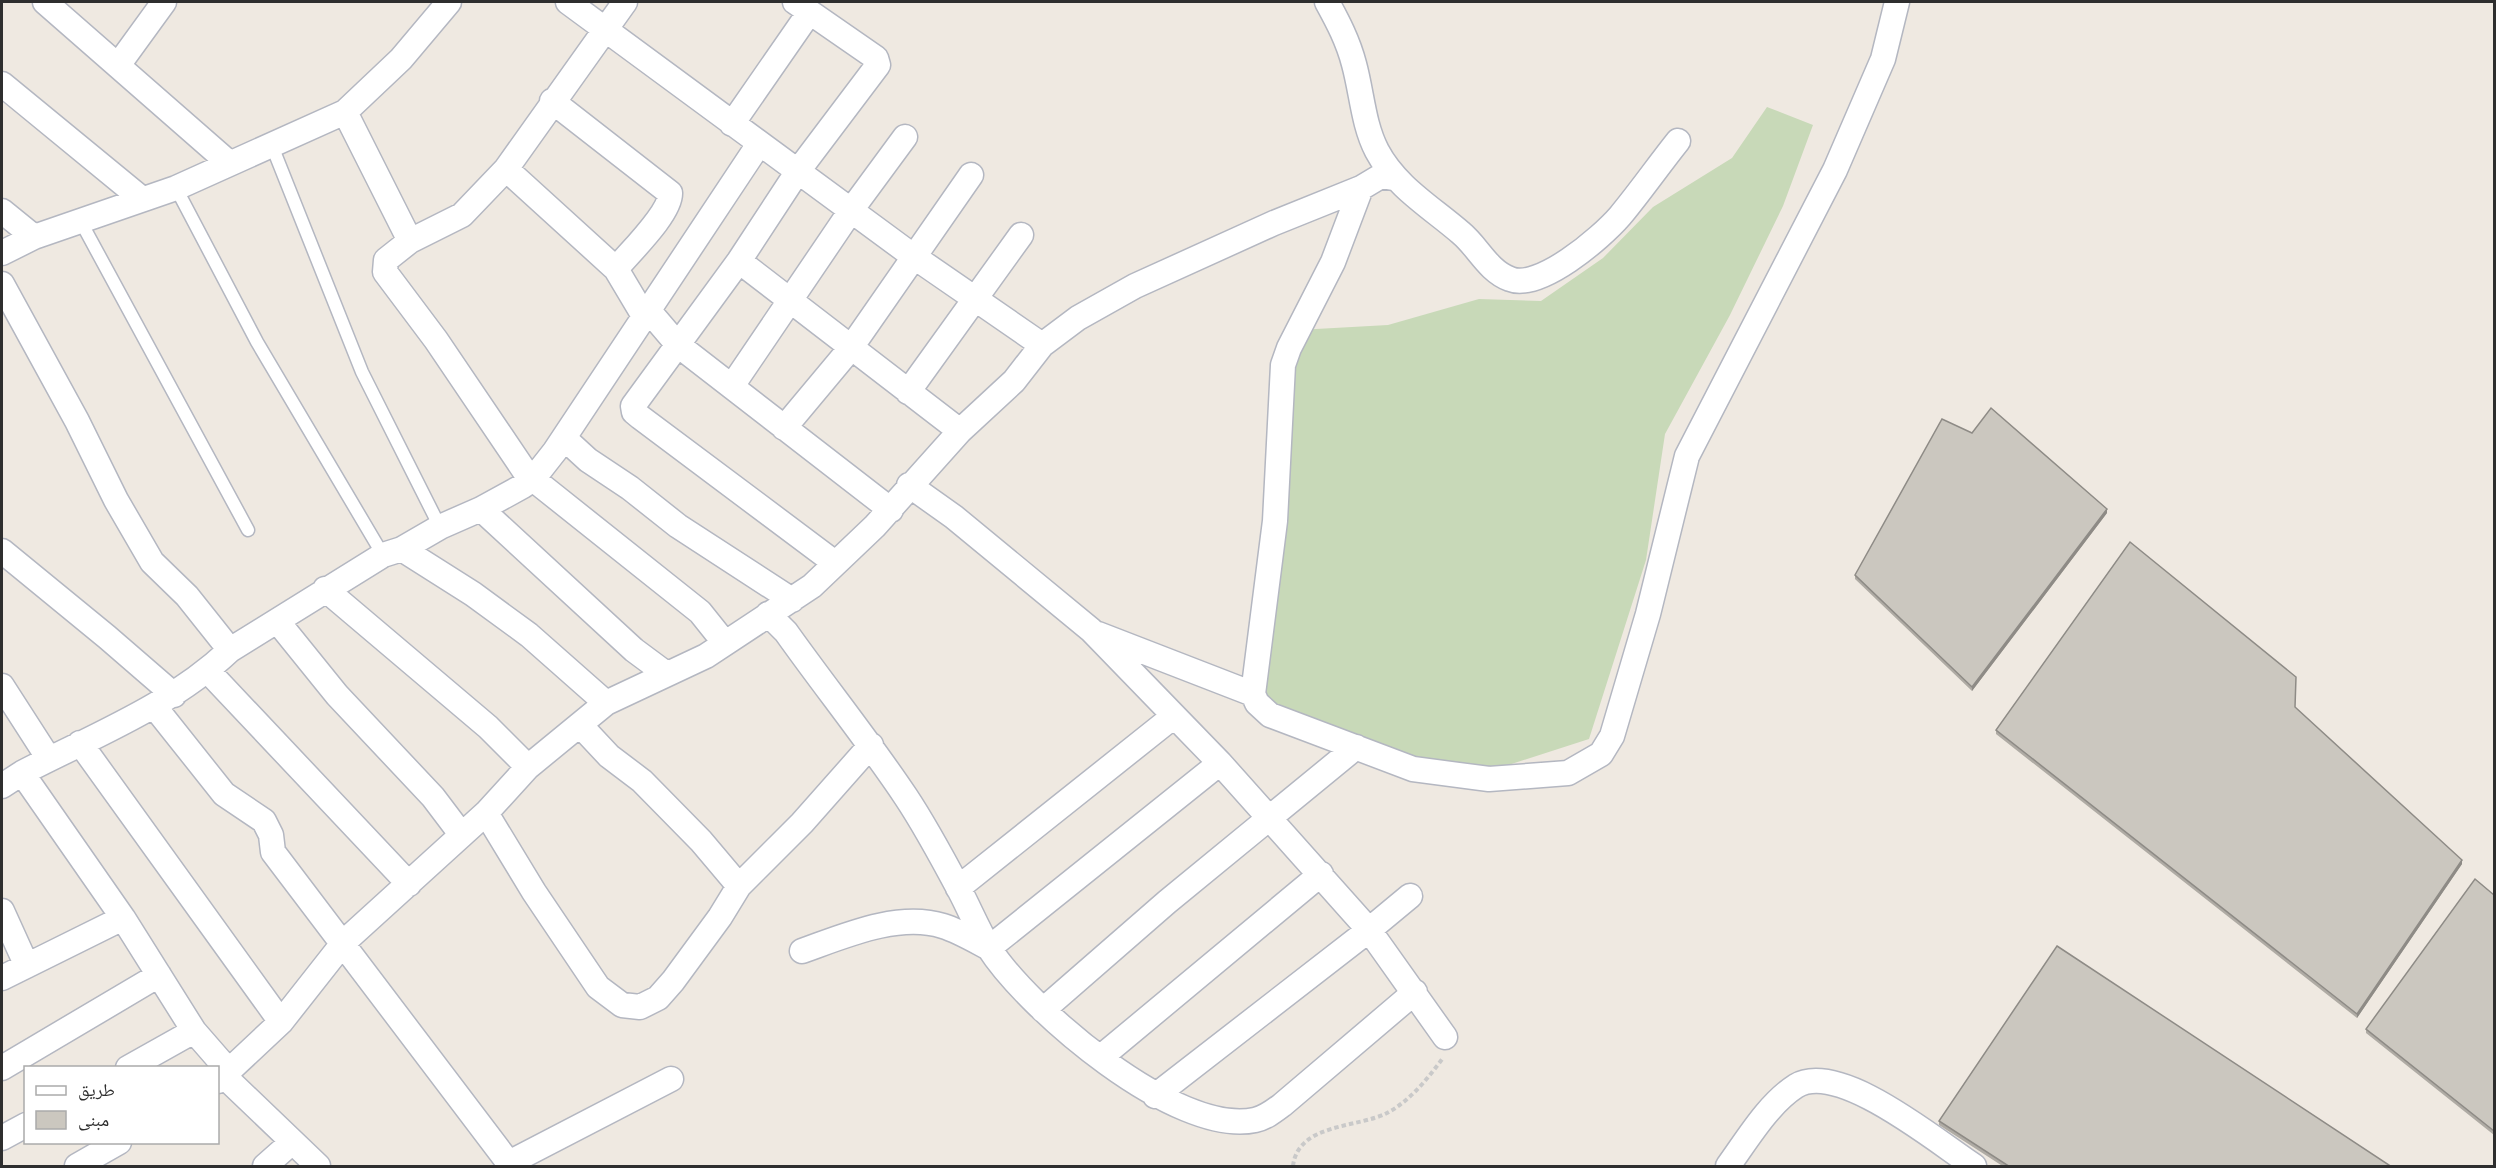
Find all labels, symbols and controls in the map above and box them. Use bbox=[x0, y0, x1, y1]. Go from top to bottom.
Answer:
legend bbox=[24, 1066, 219, 1144]
text: طريق bbox=[78, 1078, 115, 1101]
text: مبنى bbox=[78, 1108, 109, 1131]

